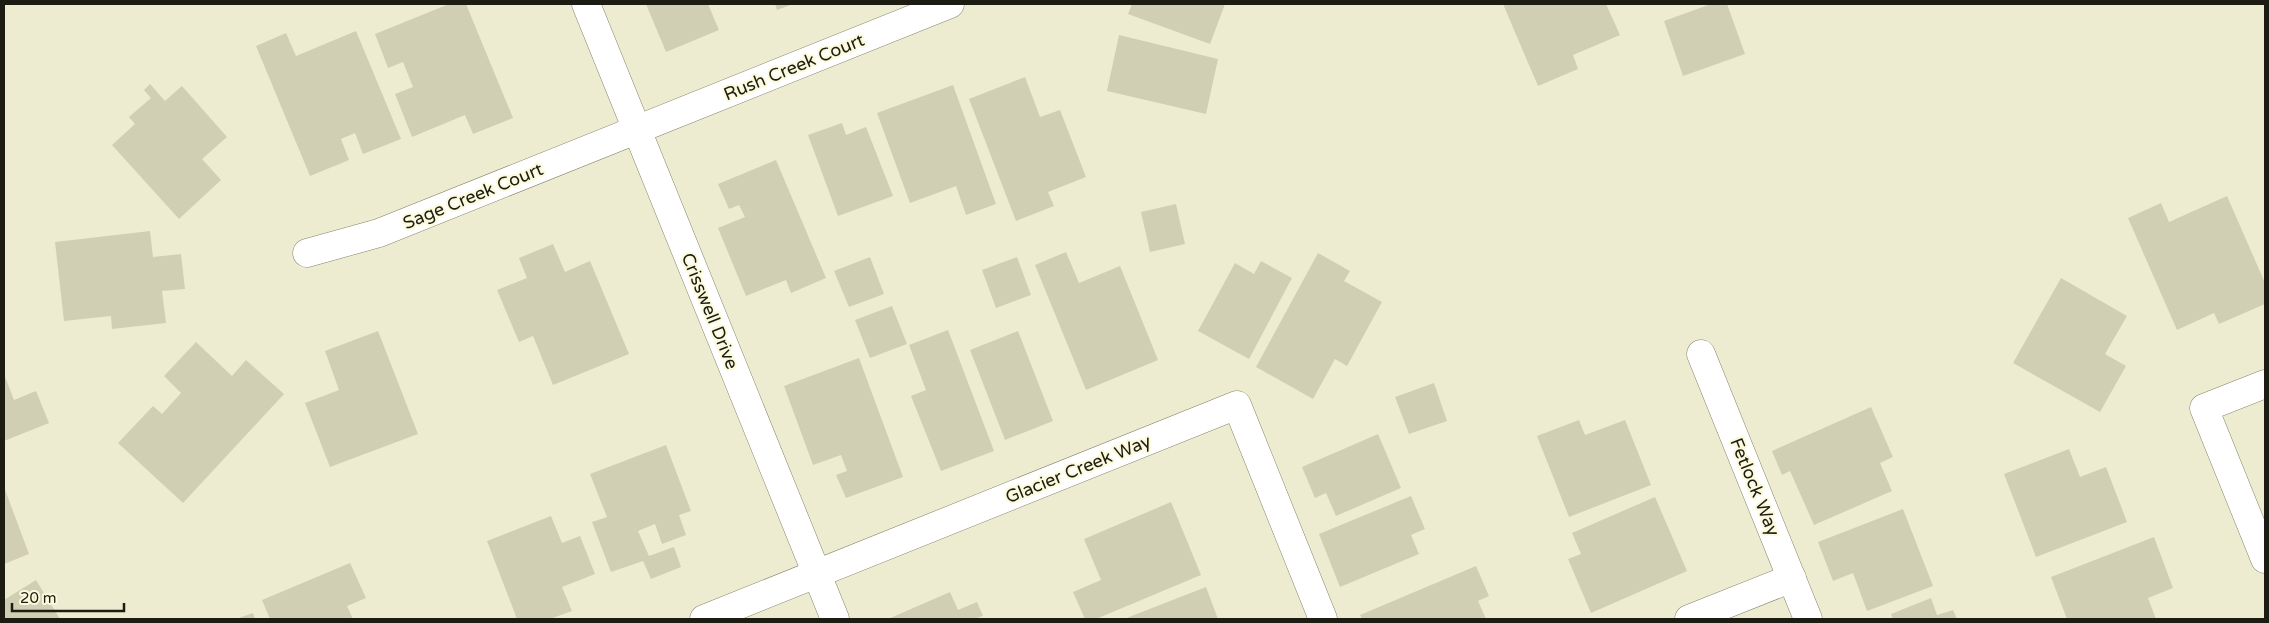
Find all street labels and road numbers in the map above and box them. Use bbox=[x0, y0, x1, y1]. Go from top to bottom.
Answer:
street label: Rush Creek Court bbox=[720, 29, 868, 105]
street label: Sage Creek Court bbox=[400, 158, 546, 234]
street label: Crisswell Drive bbox=[677, 250, 743, 372]
street label: Glacier Creek Way bbox=[1002, 430, 1154, 508]
street label: Fetlock Way bbox=[1725, 435, 1785, 540]

